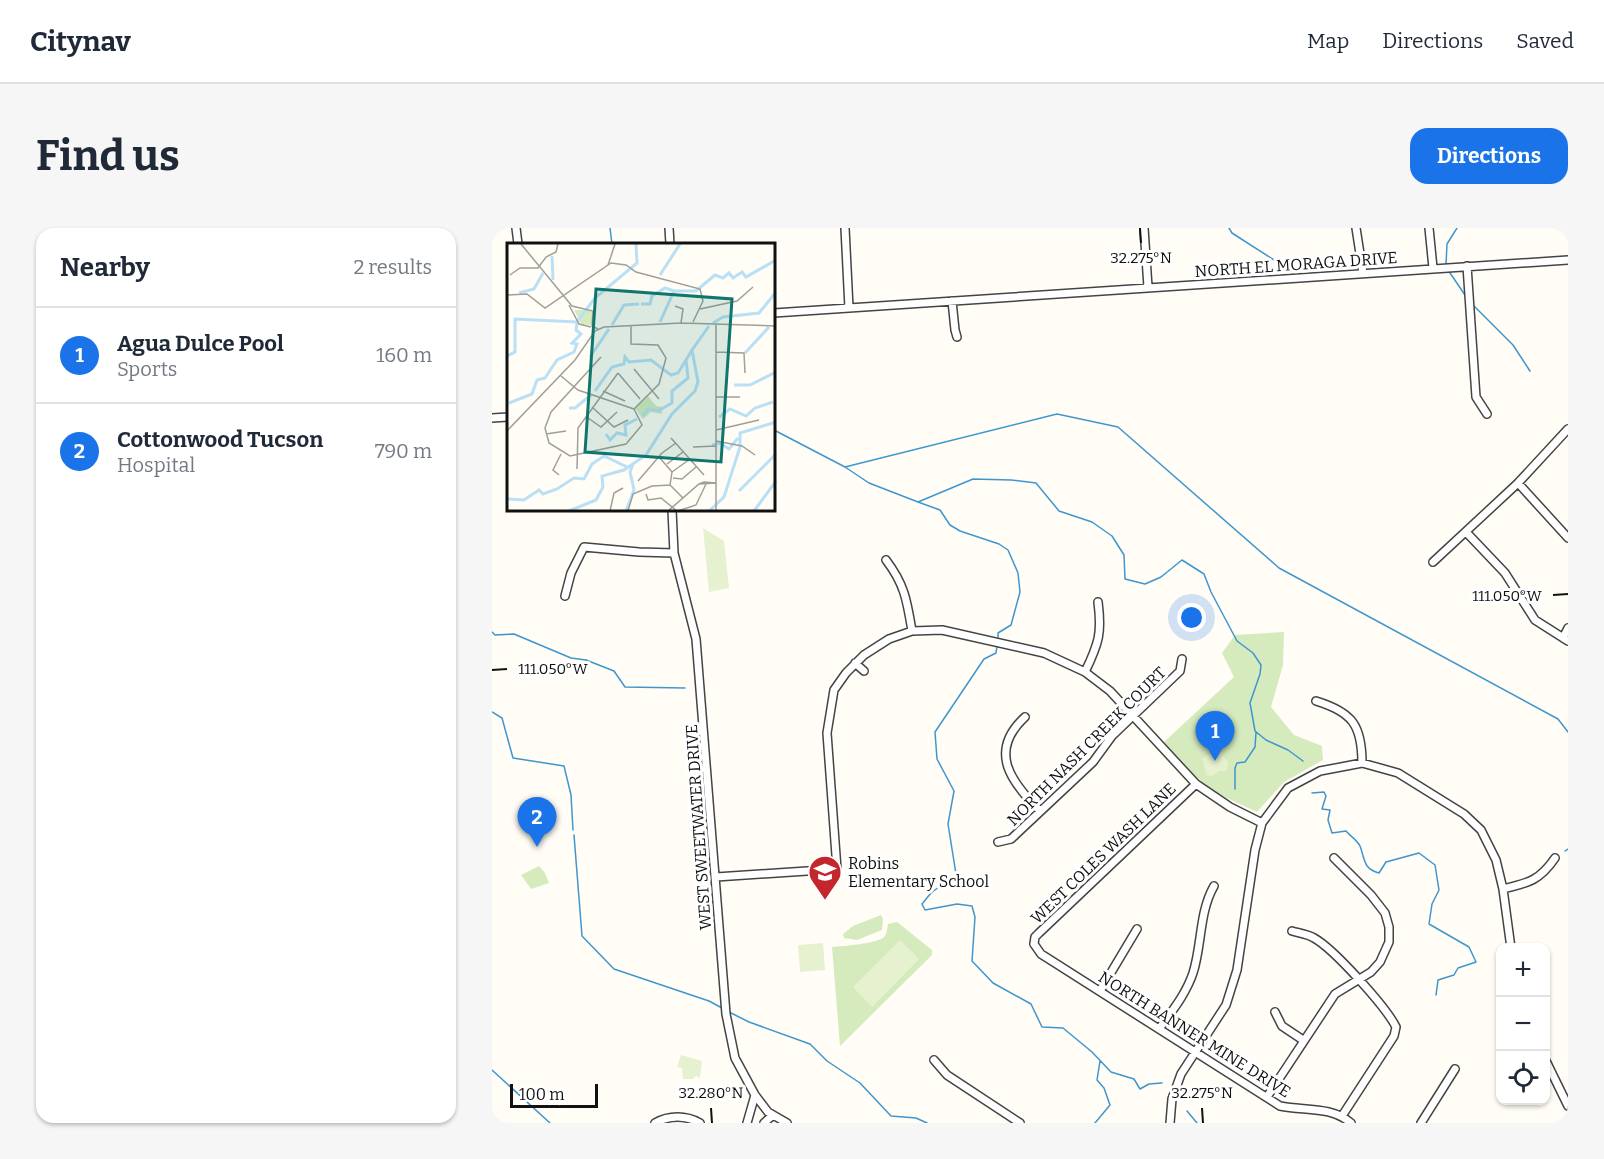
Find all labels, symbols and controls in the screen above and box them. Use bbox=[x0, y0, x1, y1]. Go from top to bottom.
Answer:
text: Citynav bbox=[30, 25, 131, 58]
text: Map bbox=[1307, 28, 1349, 54]
text: Directions bbox=[1382, 28, 1483, 54]
text: Saved bbox=[1516, 28, 1574, 54]
button: Directions bbox=[1410, 128, 1568, 184]
text: Find us bbox=[36, 131, 180, 181]
inset map bbox=[507, 243, 776, 512]
street label: NORTH EL MORAGA DRIVE bbox=[1194, 248, 1398, 281]
text: 32.275°N bbox=[1110, 249, 1172, 267]
text: Nearby bbox=[60, 252, 150, 283]
text: 2 results bbox=[353, 255, 432, 279]
text: Agua Dulce Pool bbox=[117, 330, 284, 357]
text: 1 bbox=[75, 343, 84, 367]
text: 160 m bbox=[376, 343, 432, 367]
text: Sports bbox=[117, 357, 177, 381]
text: Cottonwood Tucson bbox=[117, 426, 323, 453]
text: 2 bbox=[74, 439, 85, 463]
text: 790 m bbox=[375, 439, 432, 463]
text: Hospital bbox=[117, 453, 195, 477]
text: 111.050°W bbox=[1472, 587, 1542, 605]
your location bbox=[1177, 603, 1206, 632]
text: 111.050°W bbox=[518, 660, 588, 678]
street label: NORTH NASH CREEK COURT bbox=[1003, 663, 1170, 830]
pin: 1 bbox=[1196, 712, 1234, 761]
street label: WEST SWEETWATER DRIVE bbox=[682, 723, 715, 930]
street label: WEST COLES WASH LANE bbox=[1027, 779, 1180, 928]
pin: 2 bbox=[518, 798, 556, 847]
school or university icon: Robins Elementary School bbox=[807, 854, 843, 901]
place label: Robins Elementary School bbox=[848, 854, 989, 891]
map controls bbox=[1496, 943, 1550, 1105]
button: + bbox=[1496, 943, 1550, 997]
street label: NORTH BANNER MINE DRIVE bbox=[1095, 967, 1294, 1102]
button: − bbox=[1496, 997, 1550, 1051]
button: locate bbox=[1496, 1051, 1550, 1105]
scale bar bbox=[510, 1081, 598, 1108]
text: 32.280°N bbox=[678, 1084, 744, 1102]
text: 32.275°N bbox=[1171, 1084, 1233, 1102]
text: 100 m bbox=[519, 1085, 564, 1104]

